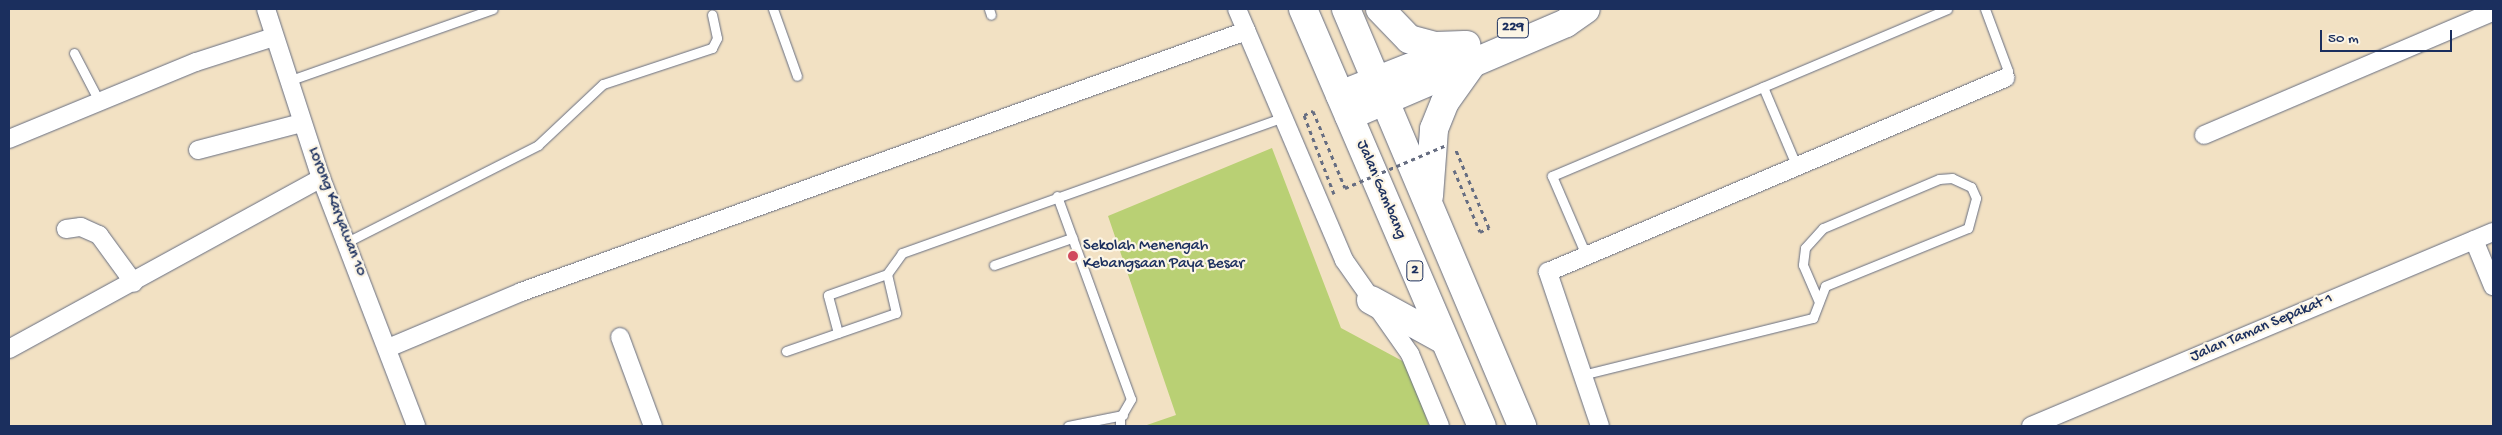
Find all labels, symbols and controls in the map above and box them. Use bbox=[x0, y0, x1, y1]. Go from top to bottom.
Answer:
road number: 229 bbox=[1497, 15, 1529, 40]
scale bar bbox=[2322, 20, 2454, 52]
text: 50 m bbox=[2328, 30, 2359, 48]
street label: Jalan Gambang bbox=[1351, 138, 1409, 242]
street label: Lorong Karyawan 10 bbox=[302, 145, 370, 279]
place label: Sekolah Menengah Kebangsaan Paya Besar bbox=[1083, 237, 1244, 275]
marker: Sekolah Menengah Kebangsaan Paya Besar bbox=[1067, 250, 1079, 262]
road number: 2 bbox=[1406, 258, 1424, 284]
street label: Jalan Taman Sepakat 1 bbox=[2188, 290, 2336, 368]

